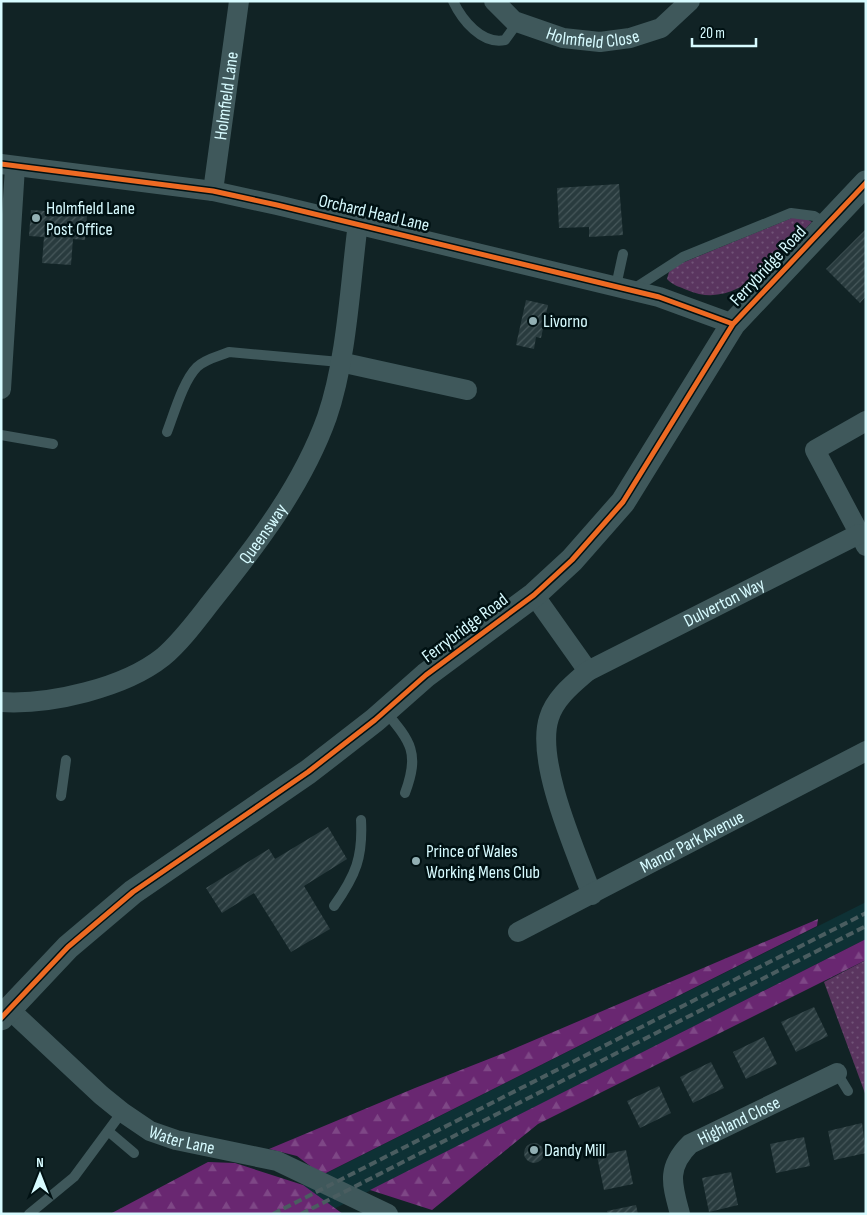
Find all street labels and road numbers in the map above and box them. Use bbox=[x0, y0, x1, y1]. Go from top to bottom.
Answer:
street label: Holmfield Close bbox=[543, 23, 642, 53]
street label: Holmfield Lane bbox=[210, 50, 242, 141]
street label: Orchard Head Lane bbox=[317, 190, 431, 236]
street label: Ferrybridge Road bbox=[726, 222, 810, 310]
street label: Queensway bbox=[234, 500, 291, 568]
street label: Dulverton Way bbox=[680, 573, 768, 631]
street label: Ferrybridge Road bbox=[418, 589, 512, 667]
street label: Manor Park Avenue bbox=[636, 806, 747, 877]
street label: Highland Close bbox=[694, 1092, 783, 1149]
street label: Water Lane bbox=[146, 1121, 217, 1158]

